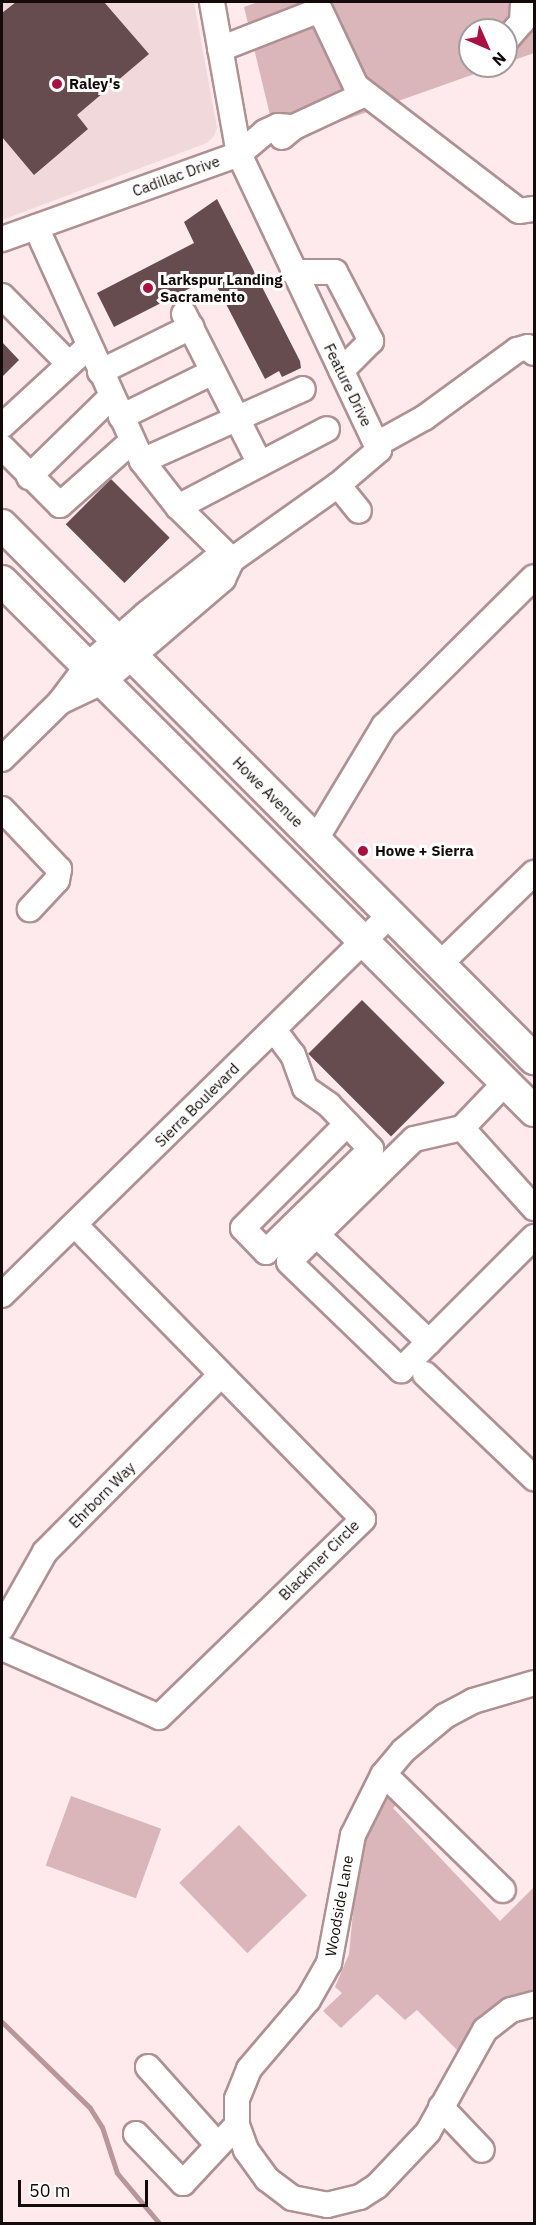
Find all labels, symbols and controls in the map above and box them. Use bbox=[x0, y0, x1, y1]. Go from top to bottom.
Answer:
north arrow bbox=[458, 18, 518, 78]
text: N bbox=[488, 48, 510, 70]
place label: Raley's bbox=[69, 75, 120, 93]
marker: Raley's bbox=[50, 77, 64, 91]
street label: Cadillac Drive bbox=[130, 152, 222, 200]
place label: Larkspur Landing Sacramento bbox=[160, 270, 282, 305]
marker: Larkspur Landing Sacramento bbox=[141, 281, 155, 295]
street label: Feature Drive bbox=[320, 341, 376, 429]
street label: Howe Avenue bbox=[229, 753, 307, 831]
place label: Howe + Sierra bbox=[375, 842, 474, 860]
marker: Howe + Sierra bbox=[356, 844, 370, 858]
street label: Sierra Boulevard bbox=[151, 1059, 243, 1151]
street label: Ehrborn Way bbox=[65, 1458, 139, 1532]
street label: Blackmer Circle bbox=[275, 1516, 363, 1604]
street label: Woodside Lane bbox=[321, 1854, 357, 1958]
scale bar bbox=[21, 2168, 152, 2206]
text: 50 m bbox=[29, 2179, 71, 2202]

